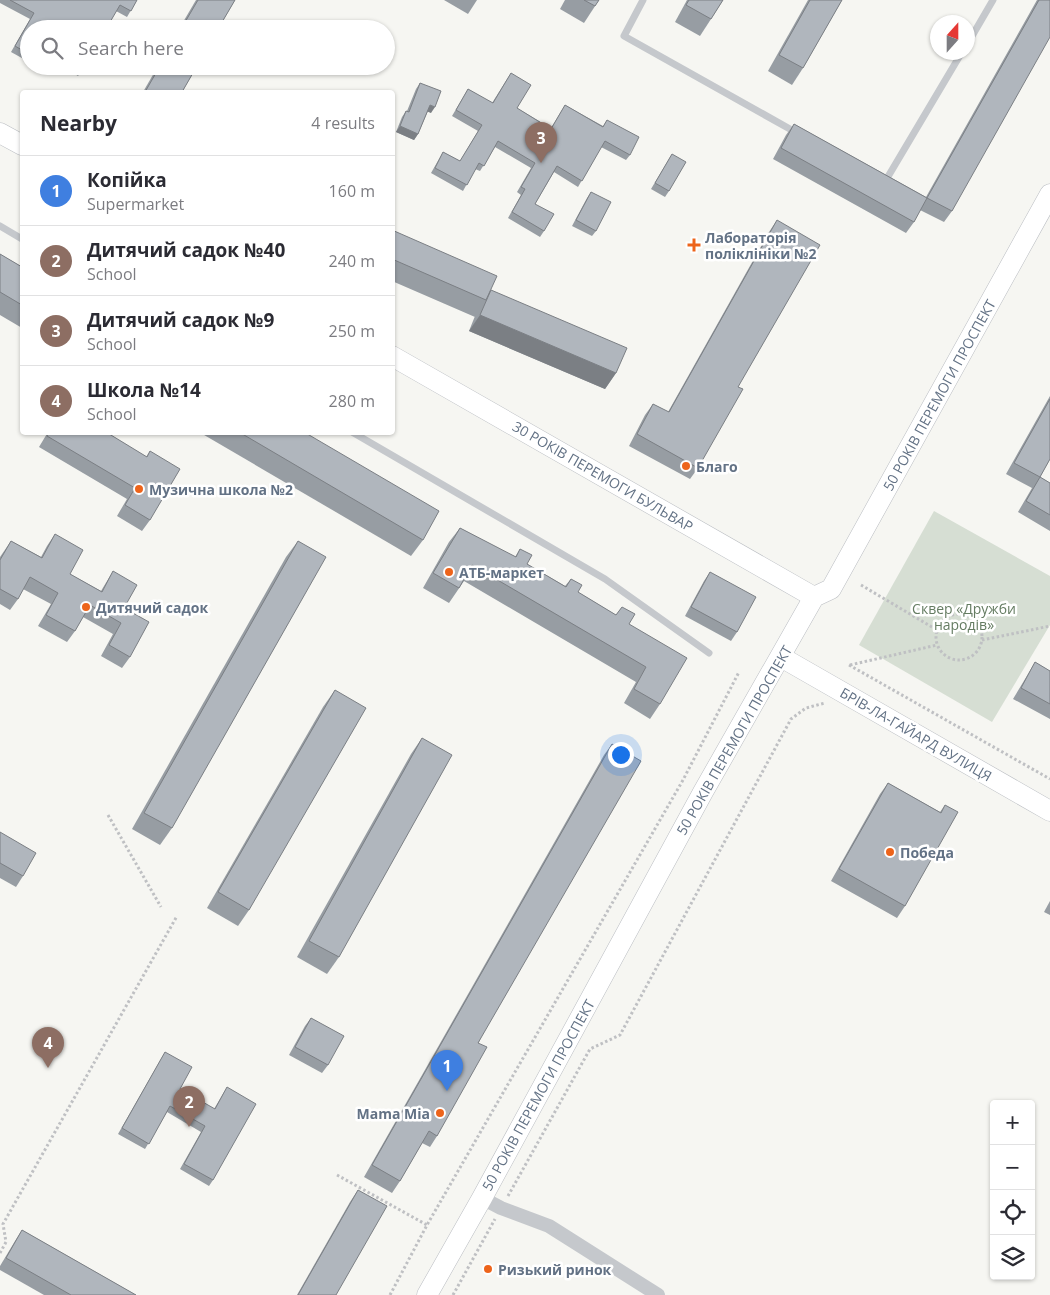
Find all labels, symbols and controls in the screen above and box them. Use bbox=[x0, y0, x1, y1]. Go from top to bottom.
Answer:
north arrow bbox=[930, 15, 975, 60]
search box bbox=[20, 20, 395, 75]
icon: search bbox=[38, 34, 66, 62]
text: Search here bbox=[78, 35, 184, 61]
text: Nearby bbox=[40, 109, 117, 137]
text: 4 results bbox=[311, 112, 375, 134]
pin: 3 bbox=[525, 122, 557, 163]
text: Копійка bbox=[87, 167, 167, 193]
text: 1 bbox=[51, 180, 61, 202]
text: 160 m bbox=[329, 180, 375, 202]
text: Supermarket bbox=[87, 193, 184, 215]
place label: Лабораторія поліклініки №2 bbox=[705, 228, 816, 263]
text: Дитячий садок №40 bbox=[87, 237, 285, 263]
marker: Лабораторія поліклініки №2 bbox=[687, 238, 701, 252]
text: 2 bbox=[51, 250, 61, 272]
text: 240 m bbox=[329, 250, 375, 272]
text: School bbox=[87, 263, 137, 285]
street label: 50 РОКІВ ПЕРЕМОГИ ПРОСПЕКТ bbox=[878, 296, 1000, 494]
text: Дитячий садок №9 bbox=[87, 307, 274, 333]
text: 3 bbox=[51, 320, 61, 342]
text: 250 m bbox=[329, 320, 375, 342]
text: School bbox=[87, 333, 137, 355]
text: Школа №14 bbox=[87, 377, 201, 403]
text: 4 bbox=[51, 390, 61, 412]
text: 280 m bbox=[329, 390, 375, 412]
text: School bbox=[87, 403, 137, 425]
street label: 30 РОКІВ ПЕРЕМОГИ БУЛЬВАР bbox=[509, 416, 697, 536]
place label: Благо bbox=[696, 457, 738, 476]
marker: Благо bbox=[680, 460, 692, 472]
place label: Музична школа №2 bbox=[149, 480, 293, 499]
marker: Музична школа №2 bbox=[133, 483, 145, 495]
place label: АТБ-маркет bbox=[459, 563, 544, 582]
marker: АТБ-маркет bbox=[443, 566, 455, 578]
place label: Дитячий садок bbox=[96, 598, 208, 617]
park label: Сквер «Дружби народів» bbox=[912, 599, 1016, 634]
marker: Дитячий садок bbox=[80, 601, 92, 613]
street label: 50 РОКІВ ПЕРЕМОГИ ПРОСПЕКТ bbox=[672, 642, 796, 838]
street label: БРІВ-ЛА-ГАЙАРД ВУЛИЦЯ bbox=[837, 683, 995, 785]
your location bbox=[608, 742, 634, 768]
place label: Победа bbox=[900, 843, 954, 862]
marker: Победа bbox=[884, 846, 896, 858]
street label: 50 РОКІВ ПЕРЕМОГИ ПРОСПЕКТ bbox=[477, 996, 599, 1194]
pin: 4 bbox=[32, 1027, 64, 1068]
pin: 1 bbox=[431, 1050, 463, 1091]
pin: 2 bbox=[173, 1086, 205, 1127]
map controls bbox=[990, 1100, 1035, 1280]
button: + bbox=[990, 1100, 1035, 1145]
place label: Mama Mia bbox=[357, 1104, 430, 1123]
marker: Mama Mia bbox=[434, 1107, 446, 1119]
button: − bbox=[990, 1145, 1035, 1190]
button: locate bbox=[990, 1190, 1035, 1235]
button: layers bbox=[990, 1235, 1035, 1280]
place label: Ризький ринок bbox=[498, 1260, 612, 1279]
marker: Ризький ринок bbox=[482, 1263, 494, 1275]

